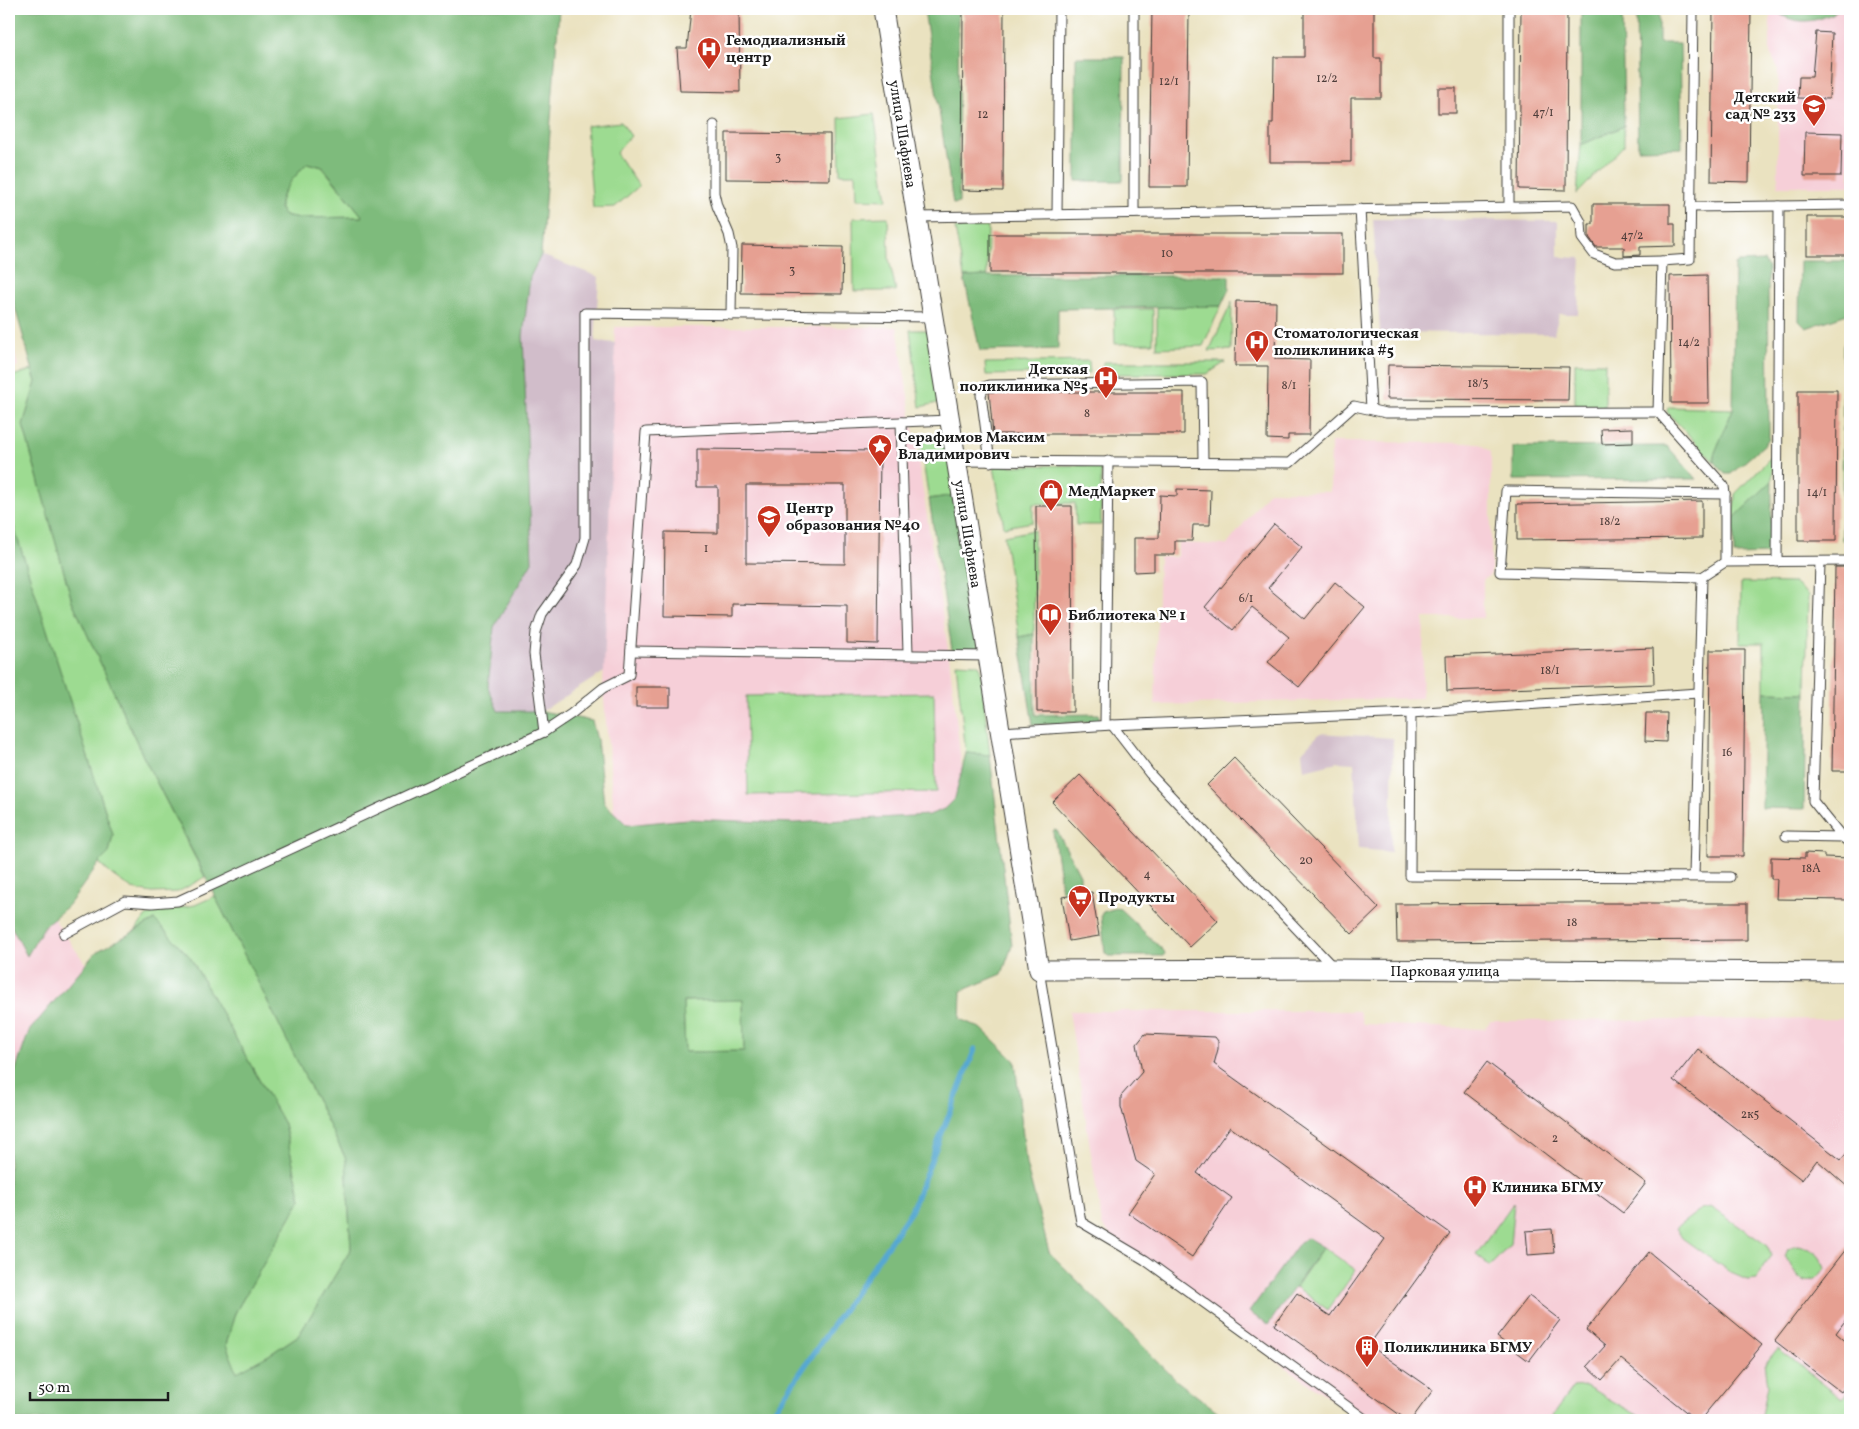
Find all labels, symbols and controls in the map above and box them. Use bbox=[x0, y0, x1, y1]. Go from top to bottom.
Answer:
place label: Гемодиализный центр bbox=[726, 31, 846, 69]
hospital icon: Гемодиализный центр bbox=[696, 36, 722, 70]
house number: 12/2 bbox=[1316, 71, 1338, 87]
house number: 12/1 bbox=[1159, 74, 1179, 90]
street label: улица Шафиева bbox=[883, 79, 920, 190]
place label: Детский сад № 233 bbox=[1725, 88, 1796, 126]
school or university icon: Детский сад № 233 bbox=[1801, 93, 1827, 127]
house number: 47/1 bbox=[1532, 105, 1554, 121]
house number: 12 bbox=[977, 107, 989, 123]
house number: 3 bbox=[775, 150, 781, 166]
house number: 47/2 bbox=[1621, 228, 1643, 244]
house number: 10 bbox=[1161, 246, 1173, 262]
house number: 3 bbox=[789, 263, 795, 279]
place label: Стоматологическая поликлиника #5 bbox=[1274, 324, 1419, 362]
hospital icon: Стоматологическая поликлиника #5 bbox=[1244, 329, 1270, 363]
house number: 14/2 bbox=[1678, 335, 1700, 351]
place label: Детская поликлиника №5 bbox=[960, 360, 1088, 398]
hospital icon: Детская поликлиника №5 bbox=[1093, 365, 1119, 399]
house number: 18/3 bbox=[1468, 376, 1488, 392]
house number: 8/1 bbox=[1282, 378, 1296, 394]
house number: 8 bbox=[1084, 406, 1090, 422]
place label: Серафимов Максим Владимирович bbox=[898, 428, 1045, 466]
place icon: Серафимов Максим Владимирович bbox=[867, 433, 893, 467]
shop icon: МедМаркет bbox=[1038, 478, 1064, 512]
street label: улица Шафиева bbox=[948, 479, 985, 590]
place label: МедМаркет bbox=[1068, 482, 1156, 503]
house number: 14/1 bbox=[1807, 485, 1827, 501]
place label: Центр образования №40 bbox=[786, 499, 920, 537]
school or university icon: Центр образования №40 bbox=[756, 504, 782, 538]
house number: 18/2 bbox=[1600, 514, 1620, 530]
house number: 1 bbox=[704, 541, 708, 557]
house number: 6/1 bbox=[1239, 591, 1253, 607]
library icon: Библиотека № 1 bbox=[1037, 602, 1063, 636]
place label: Библиотека № 1 bbox=[1068, 606, 1186, 627]
house number: 18/1 bbox=[1540, 663, 1560, 679]
house number: 16 bbox=[1722, 745, 1732, 761]
house number: 20 bbox=[1299, 853, 1313, 869]
house number: 18А bbox=[1801, 861, 1821, 877]
house number: 4 bbox=[1143, 867, 1151, 883]
supermarket icon: Продукты bbox=[1067, 884, 1093, 918]
place label: Продукты bbox=[1098, 888, 1175, 909]
house number: 18 bbox=[1567, 915, 1577, 931]
street label: Парковая улица bbox=[1390, 962, 1500, 983]
house number: 2к5 bbox=[1741, 1107, 1760, 1123]
house number: 2 bbox=[1552, 1131, 1558, 1147]
hospital icon: Клиника БГМУ bbox=[1462, 1174, 1488, 1208]
place label: Клиника БГМУ bbox=[1492, 1178, 1604, 1199]
building icon: Поликлиника БГМУ bbox=[1354, 1334, 1380, 1368]
place label: Поликлиника БГМУ bbox=[1384, 1338, 1532, 1359]
scale bar bbox=[30, 1369, 168, 1401]
text: 50 m bbox=[38, 1378, 70, 1399]

